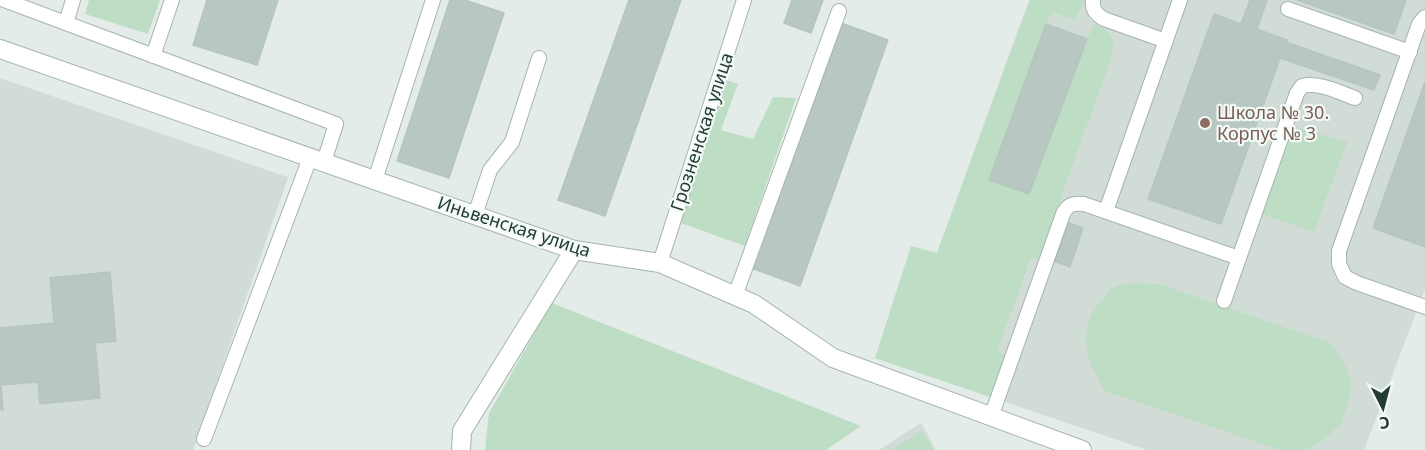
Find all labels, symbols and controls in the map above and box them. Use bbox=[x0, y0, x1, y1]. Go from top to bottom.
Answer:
street label: Грозненская улица bbox=[664, 49, 738, 214]
place label: Школа № 30. Корпус № 3 bbox=[1217, 100, 1329, 145]
marker: Школа № 30. Корпус № 3 bbox=[1198, 116, 1212, 130]
street label: Иньвенская улица bbox=[435, 190, 594, 262]
north arrow bbox=[1353, 378, 1413, 438]
text: С bbox=[1378, 411, 1391, 434]

